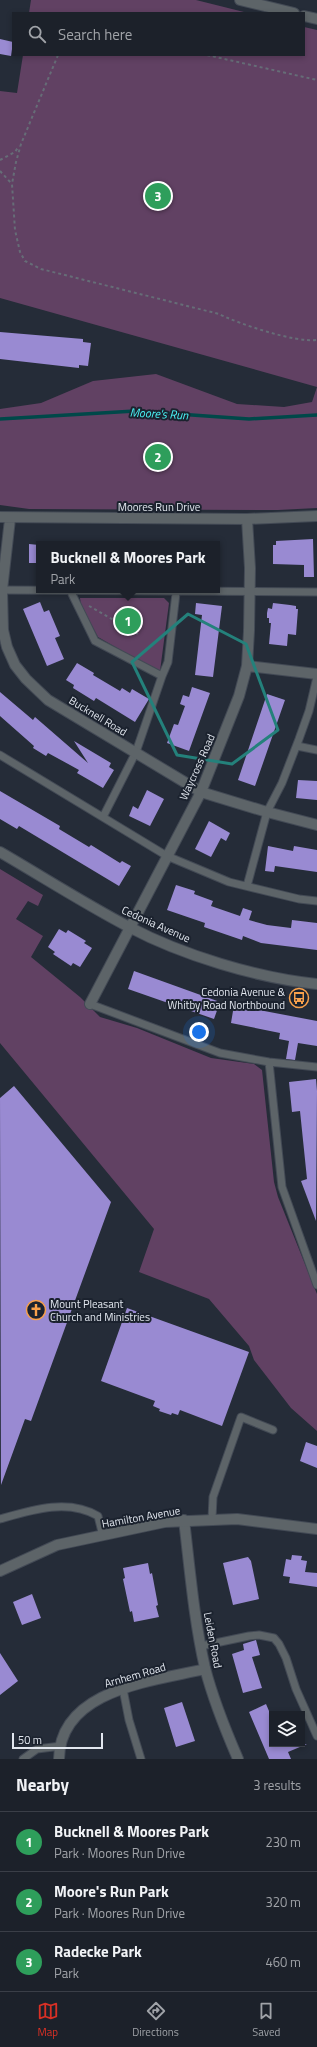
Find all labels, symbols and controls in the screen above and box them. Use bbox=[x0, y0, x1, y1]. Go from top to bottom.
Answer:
search box bbox=[12, 12, 305, 56]
icon: search bbox=[26, 23, 48, 45]
text: Search here bbox=[58, 23, 132, 46]
pin: 3 bbox=[145, 181, 171, 211]
water label: Moore's Run bbox=[129, 402, 190, 425]
pin: 2 bbox=[145, 442, 171, 472]
street label: Moores Run Drive bbox=[118, 499, 201, 515]
popup bbox=[36, 541, 220, 593]
text: Bucknell & Moores Park bbox=[50, 546, 206, 569]
text: Park bbox=[50, 569, 75, 589]
pin: 1 bbox=[115, 606, 141, 636]
street label: Bucknell Road bbox=[66, 692, 130, 740]
street label: Waycross Road bbox=[175, 731, 219, 803]
street label: Cedonia Avenue bbox=[119, 902, 193, 946]
place label: Cedonia Avenue & Whitby Road Northbound bbox=[167, 984, 285, 1013]
bus stop icon: Cedonia Avenue & Whitby Road Northbound bbox=[288, 987, 310, 1009]
your location bbox=[189, 1022, 209, 1042]
place label: Mount Pleasant Church and Ministries bbox=[50, 1296, 150, 1325]
church icon: Mount Pleasant Church and Ministries bbox=[25, 1299, 47, 1321]
street label: Hamilton Avenue bbox=[100, 1502, 182, 1532]
street label: Leiden Road bbox=[200, 1611, 226, 1670]
street label: Arnhem Road bbox=[102, 1659, 168, 1691]
map controls bbox=[269, 1711, 305, 1747]
button: layers bbox=[269, 1711, 305, 1747]
scale bar bbox=[12, 1731, 103, 1750]
text: 50 m bbox=[18, 1732, 42, 1748]
text: Nearby bbox=[16, 1772, 69, 1798]
text: 3 results bbox=[253, 1775, 301, 1795]
text: Bucknell & Moores Park bbox=[54, 1820, 209, 1843]
text: 1 bbox=[25, 1832, 33, 1852]
text: 230 m bbox=[265, 1832, 301, 1852]
text: Park · Moores Run Drive bbox=[54, 1843, 185, 1863]
text: Moore's Run Park bbox=[54, 1880, 169, 1903]
text: 2 bbox=[25, 1892, 33, 1912]
text: 320 m bbox=[265, 1892, 301, 1912]
text: Park · Moores Run Drive bbox=[54, 1903, 185, 1923]
text: Radecke Park bbox=[54, 1940, 142, 1963]
text: 3 bbox=[25, 1952, 33, 1972]
text: 460 m bbox=[265, 1952, 301, 1972]
text: Park bbox=[54, 1963, 79, 1983]
tab: Map bbox=[37, 2000, 59, 2040]
tab: Directions bbox=[132, 2000, 179, 2040]
tab: Saved bbox=[252, 2000, 280, 2040]

